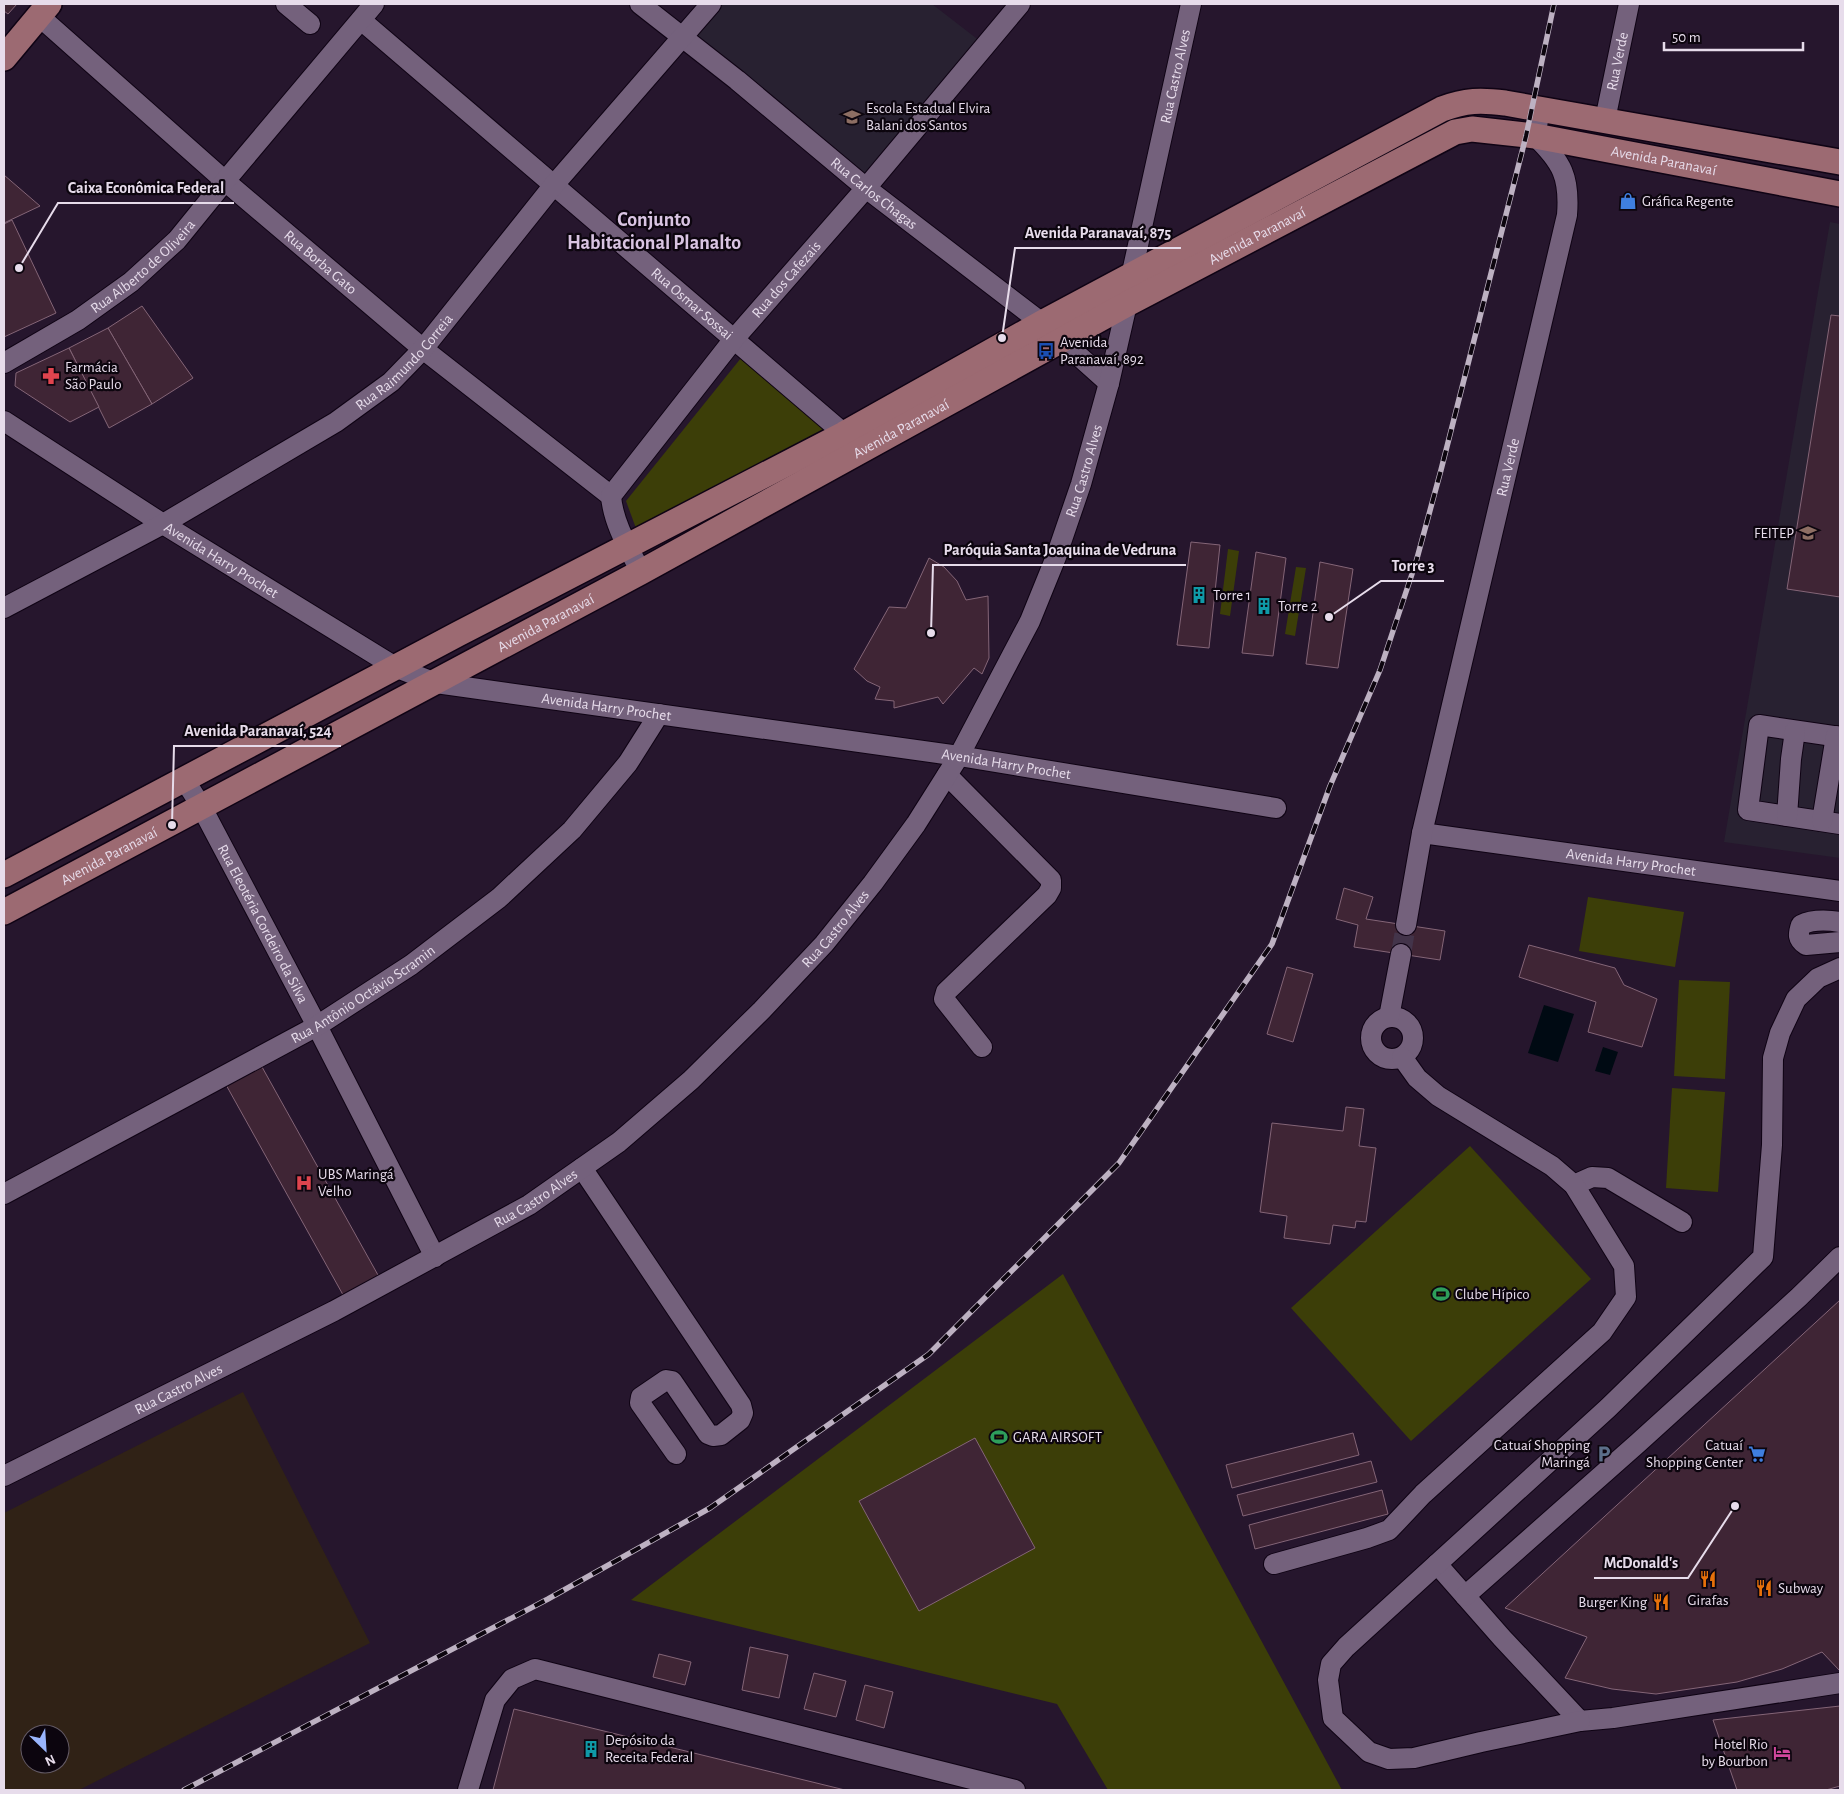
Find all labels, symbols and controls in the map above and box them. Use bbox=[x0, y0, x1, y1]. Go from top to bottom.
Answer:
scale bar bbox=[1664, 20, 1803, 52]
street label: Rua Castro Alves bbox=[1157, 28, 1193, 125]
text: 50 m bbox=[1672, 30, 1701, 45]
street label: Rua Verde bbox=[1604, 31, 1631, 92]
place label: Escola Estadual Elvira Balani dos Santos bbox=[866, 101, 991, 133]
school or university icon: Escola Estadual Elvira Balani dos Santos bbox=[842, 107, 862, 127]
street label: Avenida Paranavaí bbox=[1610, 143, 1718, 178]
street label: Rua Carlos Chagas bbox=[828, 154, 920, 232]
callout: Caixa Econômica Federal bbox=[58, 172, 234, 203]
text: Caixa Econômica Federal bbox=[68, 180, 224, 196]
shop icon: Gráfica Regente bbox=[1618, 191, 1638, 211]
place label: Gráfica Regente bbox=[1642, 194, 1734, 209]
street label: Avenida Paranavaí bbox=[1206, 204, 1308, 267]
district label: Conjunto Habitacional Planalto bbox=[567, 210, 741, 253]
street label: Rua Alberto de Oliveira bbox=[88, 217, 198, 316]
callout: Avenida Paranavaí, 875 bbox=[1015, 217, 1181, 248]
text: Avenida Paranavaí, 875 bbox=[1025, 225, 1171, 241]
street label: Rua Borba Gato bbox=[281, 227, 360, 297]
street label: Rua dos Cafezais bbox=[749, 238, 824, 321]
street label: Rua Osmar Sossai bbox=[648, 265, 736, 343]
street label: Rua Raimundo Correia bbox=[353, 311, 456, 413]
place label: Avenida Paranavaí, 892 bbox=[1060, 335, 1144, 367]
bus stop icon: Avenida Paranavaí, 892 bbox=[1036, 341, 1056, 361]
place label: Farmácia São Paulo bbox=[65, 360, 122, 392]
pharmacy icon: Farmácia São Paulo bbox=[41, 366, 61, 386]
street label: Avenida Paranavaí bbox=[851, 396, 952, 461]
street label: Rua Castro Alves bbox=[1063, 423, 1105, 519]
street label: Rua Verde bbox=[1494, 437, 1522, 498]
street label: Avenida Harry Prochet bbox=[162, 519, 281, 601]
school or university icon: FEITEP bbox=[1798, 523, 1818, 543]
place label: FEITEP bbox=[1754, 526, 1794, 541]
callout: Paróquia Santa Joaquina de Vedruna bbox=[933, 534, 1186, 565]
text: Paróquia Santa Joaquina de Vedruna bbox=[944, 542, 1177, 558]
callout: Torre 3 bbox=[1381, 550, 1444, 581]
text: Torre 3 bbox=[1392, 558, 1435, 574]
building icon: Torre 1 bbox=[1189, 585, 1209, 605]
place label: Torre 1 bbox=[1213, 588, 1251, 603]
street label: Avenida Paranavaí bbox=[495, 591, 597, 655]
building icon: Torre 2 bbox=[1254, 596, 1274, 616]
place label: Torre 2 bbox=[1278, 599, 1318, 614]
street label: Avenida Harry Prochet bbox=[541, 690, 672, 723]
callout: Avenida Paranavaí, 524 bbox=[174, 715, 341, 746]
text: Avenida Paranavaí, 524 bbox=[184, 723, 332, 739]
street label: Avenida Harry Prochet bbox=[941, 746, 1072, 782]
street label: Avenida Paranavaí bbox=[58, 824, 160, 888]
street label: Rua Eleotéria Cordeiro da Silva bbox=[215, 842, 311, 1006]
street label: Avenida Harry Prochet bbox=[1565, 846, 1697, 878]
street label: Rua Castro Alves bbox=[799, 887, 872, 970]
street label: Rua Antônio Octávio Scramin bbox=[288, 942, 438, 1046]
street label: Rua Castro Alves bbox=[491, 1166, 580, 1230]
place label: UBS Maringá Velho bbox=[318, 1167, 394, 1199]
hospital icon: UBS Maringá Velho bbox=[294, 1173, 314, 1193]
sports icon: Clube Hípico bbox=[1431, 1284, 1451, 1304]
place label: Clube Hípico bbox=[1455, 1287, 1530, 1302]
street label: Rua Castro Alves bbox=[132, 1361, 225, 1417]
sports icon: GARA AIRSOFT bbox=[989, 1427, 1009, 1447]
place label: GARA AIRSOFT bbox=[1013, 1430, 1103, 1445]
place label: Catuaí Shopping Maringá bbox=[1494, 1438, 1591, 1470]
place label: Catuaí Shopping Center bbox=[1646, 1438, 1743, 1470]
parking icon: Catuaí Shopping Maringá bbox=[1594, 1444, 1614, 1464]
supermarket icon: Catuaí Shopping Center bbox=[1747, 1444, 1767, 1464]
callout: McDonald's bbox=[1594, 1547, 1688, 1578]
text: McDonald's bbox=[1604, 1555, 1678, 1571]
restaurant icon: Girafas bbox=[1698, 1569, 1718, 1589]
restaurant icon: Subway bbox=[1754, 1578, 1774, 1598]
place label: Subway bbox=[1778, 1581, 1824, 1596]
restaurant icon: Burger King bbox=[1651, 1592, 1671, 1612]
place label: Girafas bbox=[1688, 1593, 1728, 1608]
place label: Burger King bbox=[1578, 1595, 1648, 1610]
north arrow bbox=[20, 1724, 70, 1774]
place label: Depósito da Receita Federal bbox=[605, 1733, 693, 1765]
place label: Hotel Rio by Bourbon bbox=[1701, 1737, 1768, 1769]
building icon: Depósito da Receita Federal bbox=[581, 1739, 601, 1759]
hotel icon: Hotel Rio by Bourbon bbox=[1772, 1743, 1792, 1763]
text: N bbox=[43, 1751, 57, 1768]

